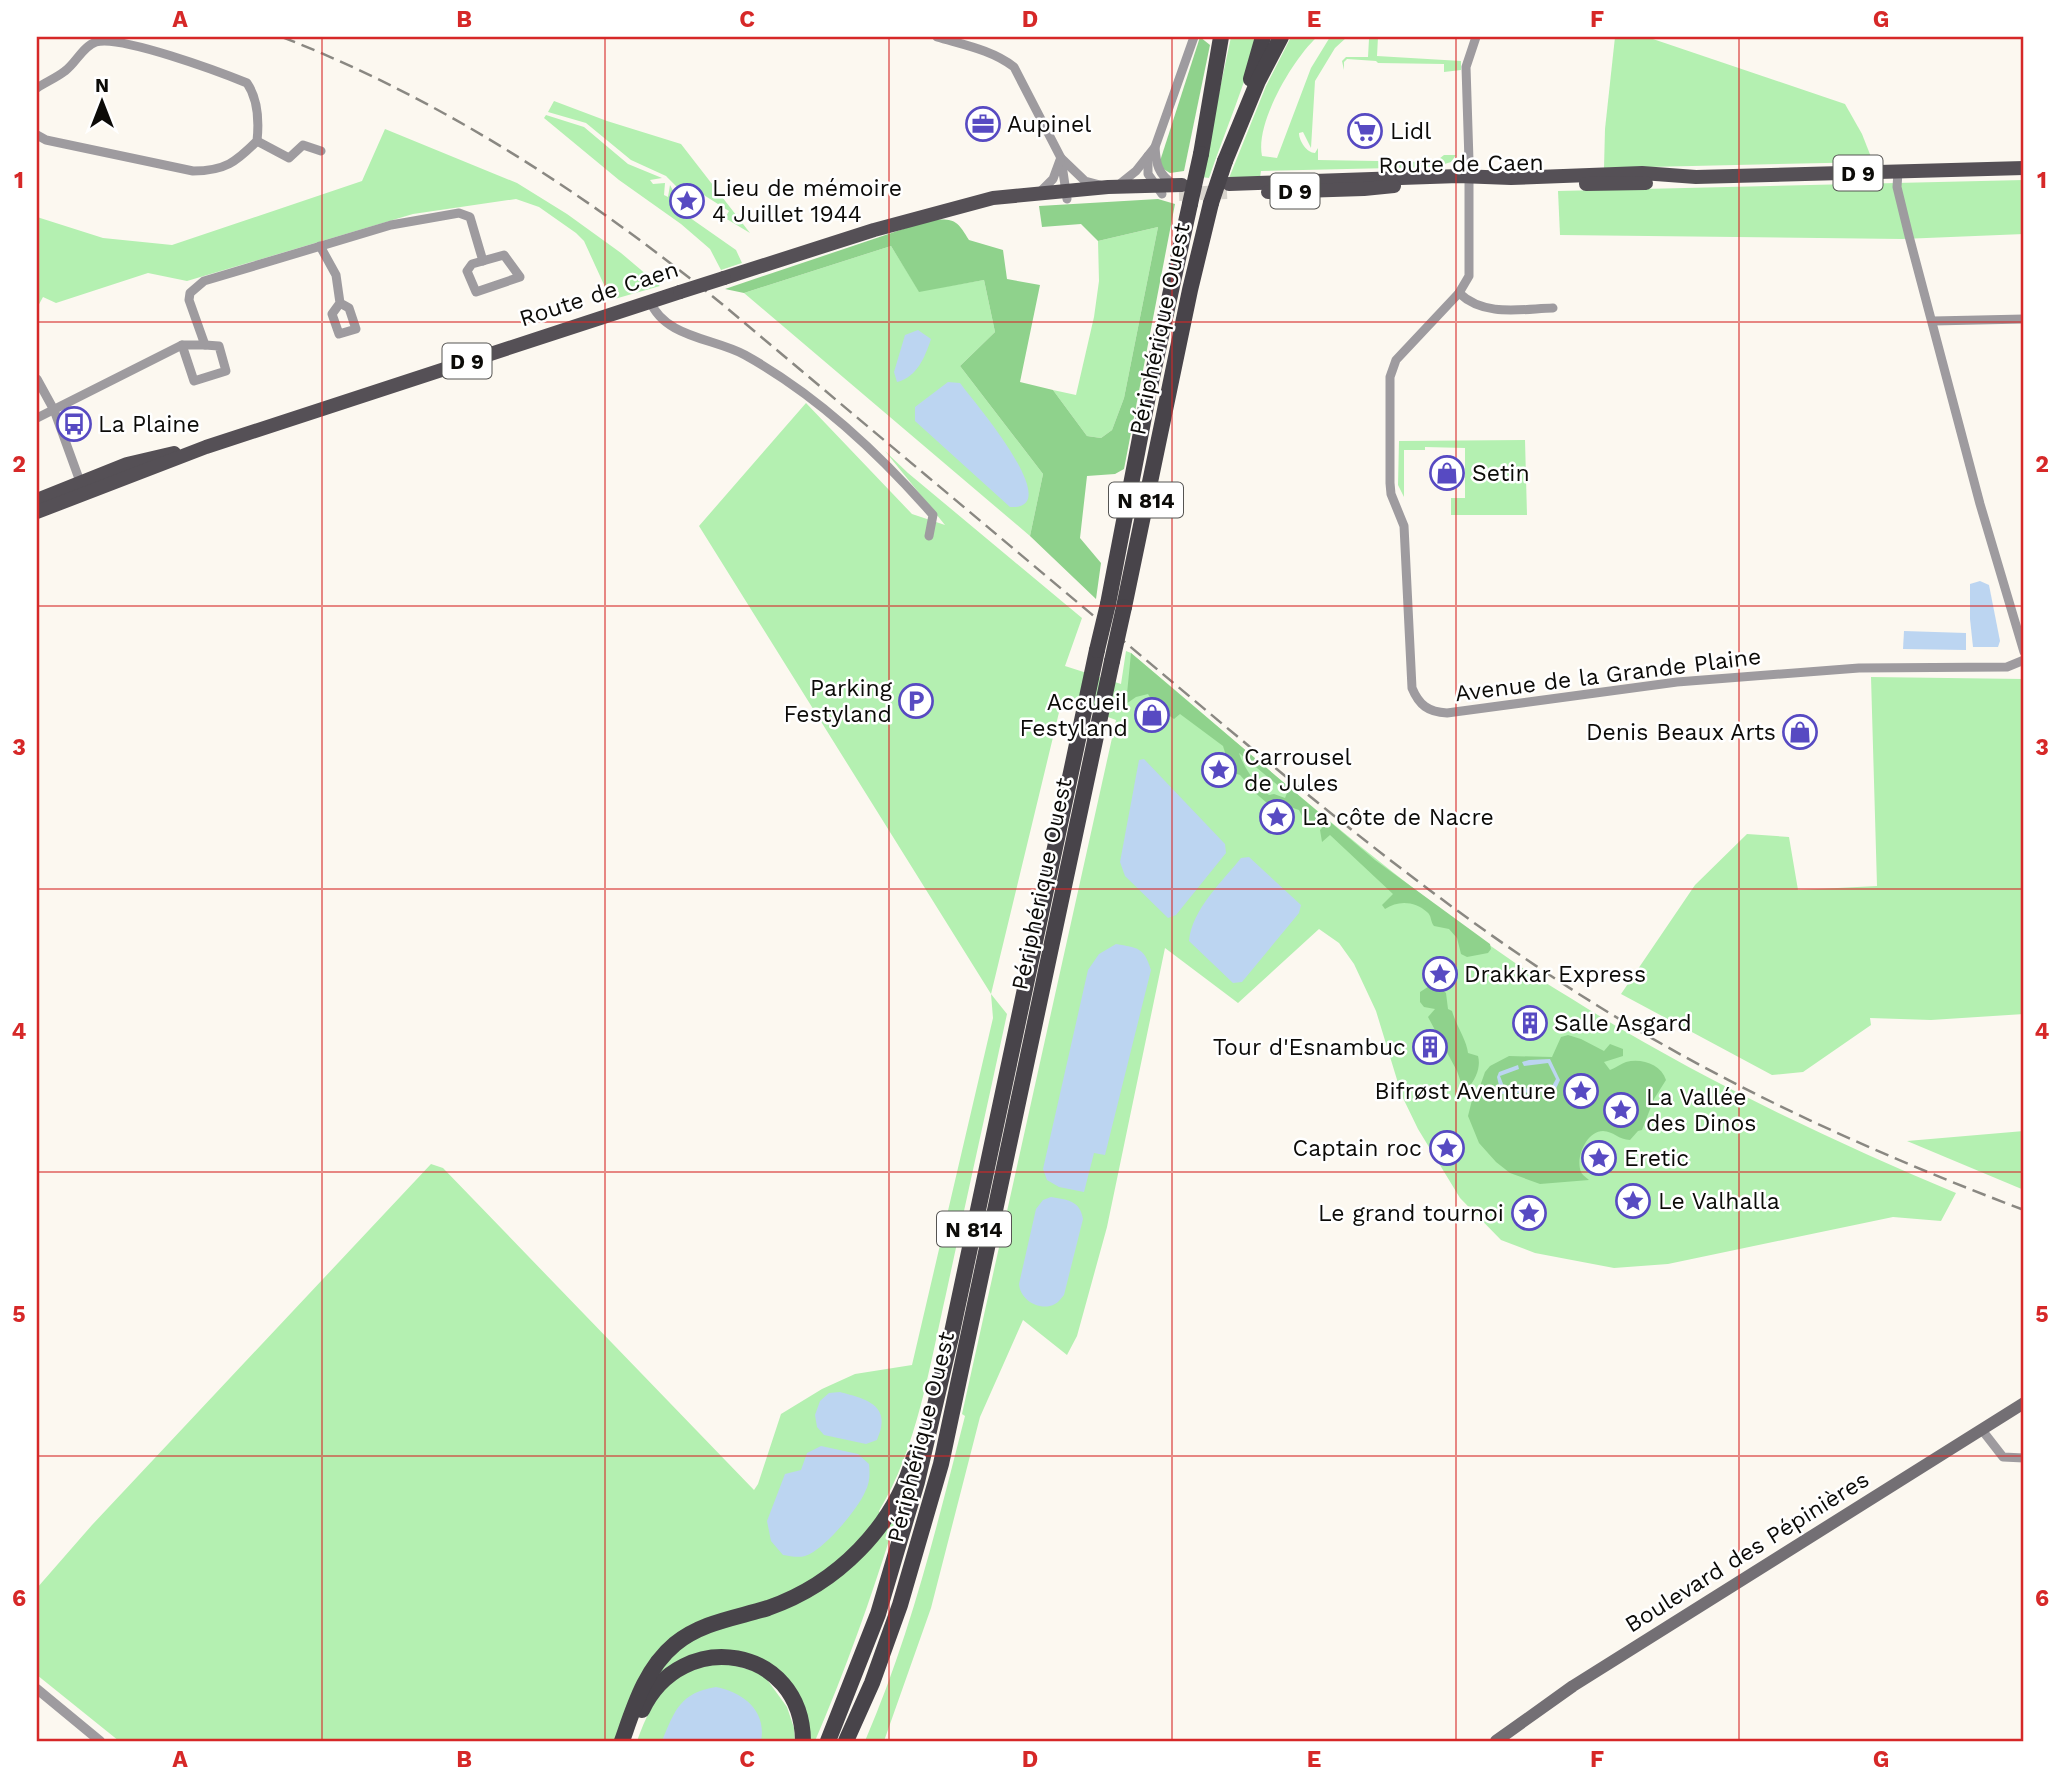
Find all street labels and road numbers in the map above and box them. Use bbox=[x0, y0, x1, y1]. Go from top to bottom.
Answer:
street label: Route de Caen bbox=[1378, 149, 1544, 179]
road number: D 9 bbox=[1834, 156, 1882, 190]
road number: D 9 bbox=[1270, 174, 1320, 208]
street label: Périphérique Ouest bbox=[1124, 220, 1196, 438]
street label: Route de Caen bbox=[516, 256, 682, 332]
road number: D 9 bbox=[442, 344, 491, 378]
road number: N 814 bbox=[1109, 482, 1183, 518]
street label: Avenue de la Grande Plaine bbox=[1453, 643, 1763, 707]
street label: Périphérique Ouest bbox=[1006, 775, 1078, 993]
road number: N 814 bbox=[937, 1212, 1011, 1246]
street label: Périphérique Ouest bbox=[882, 1329, 960, 1545]
street label: Boulevard des Pépinières bbox=[1620, 1466, 1874, 1638]

